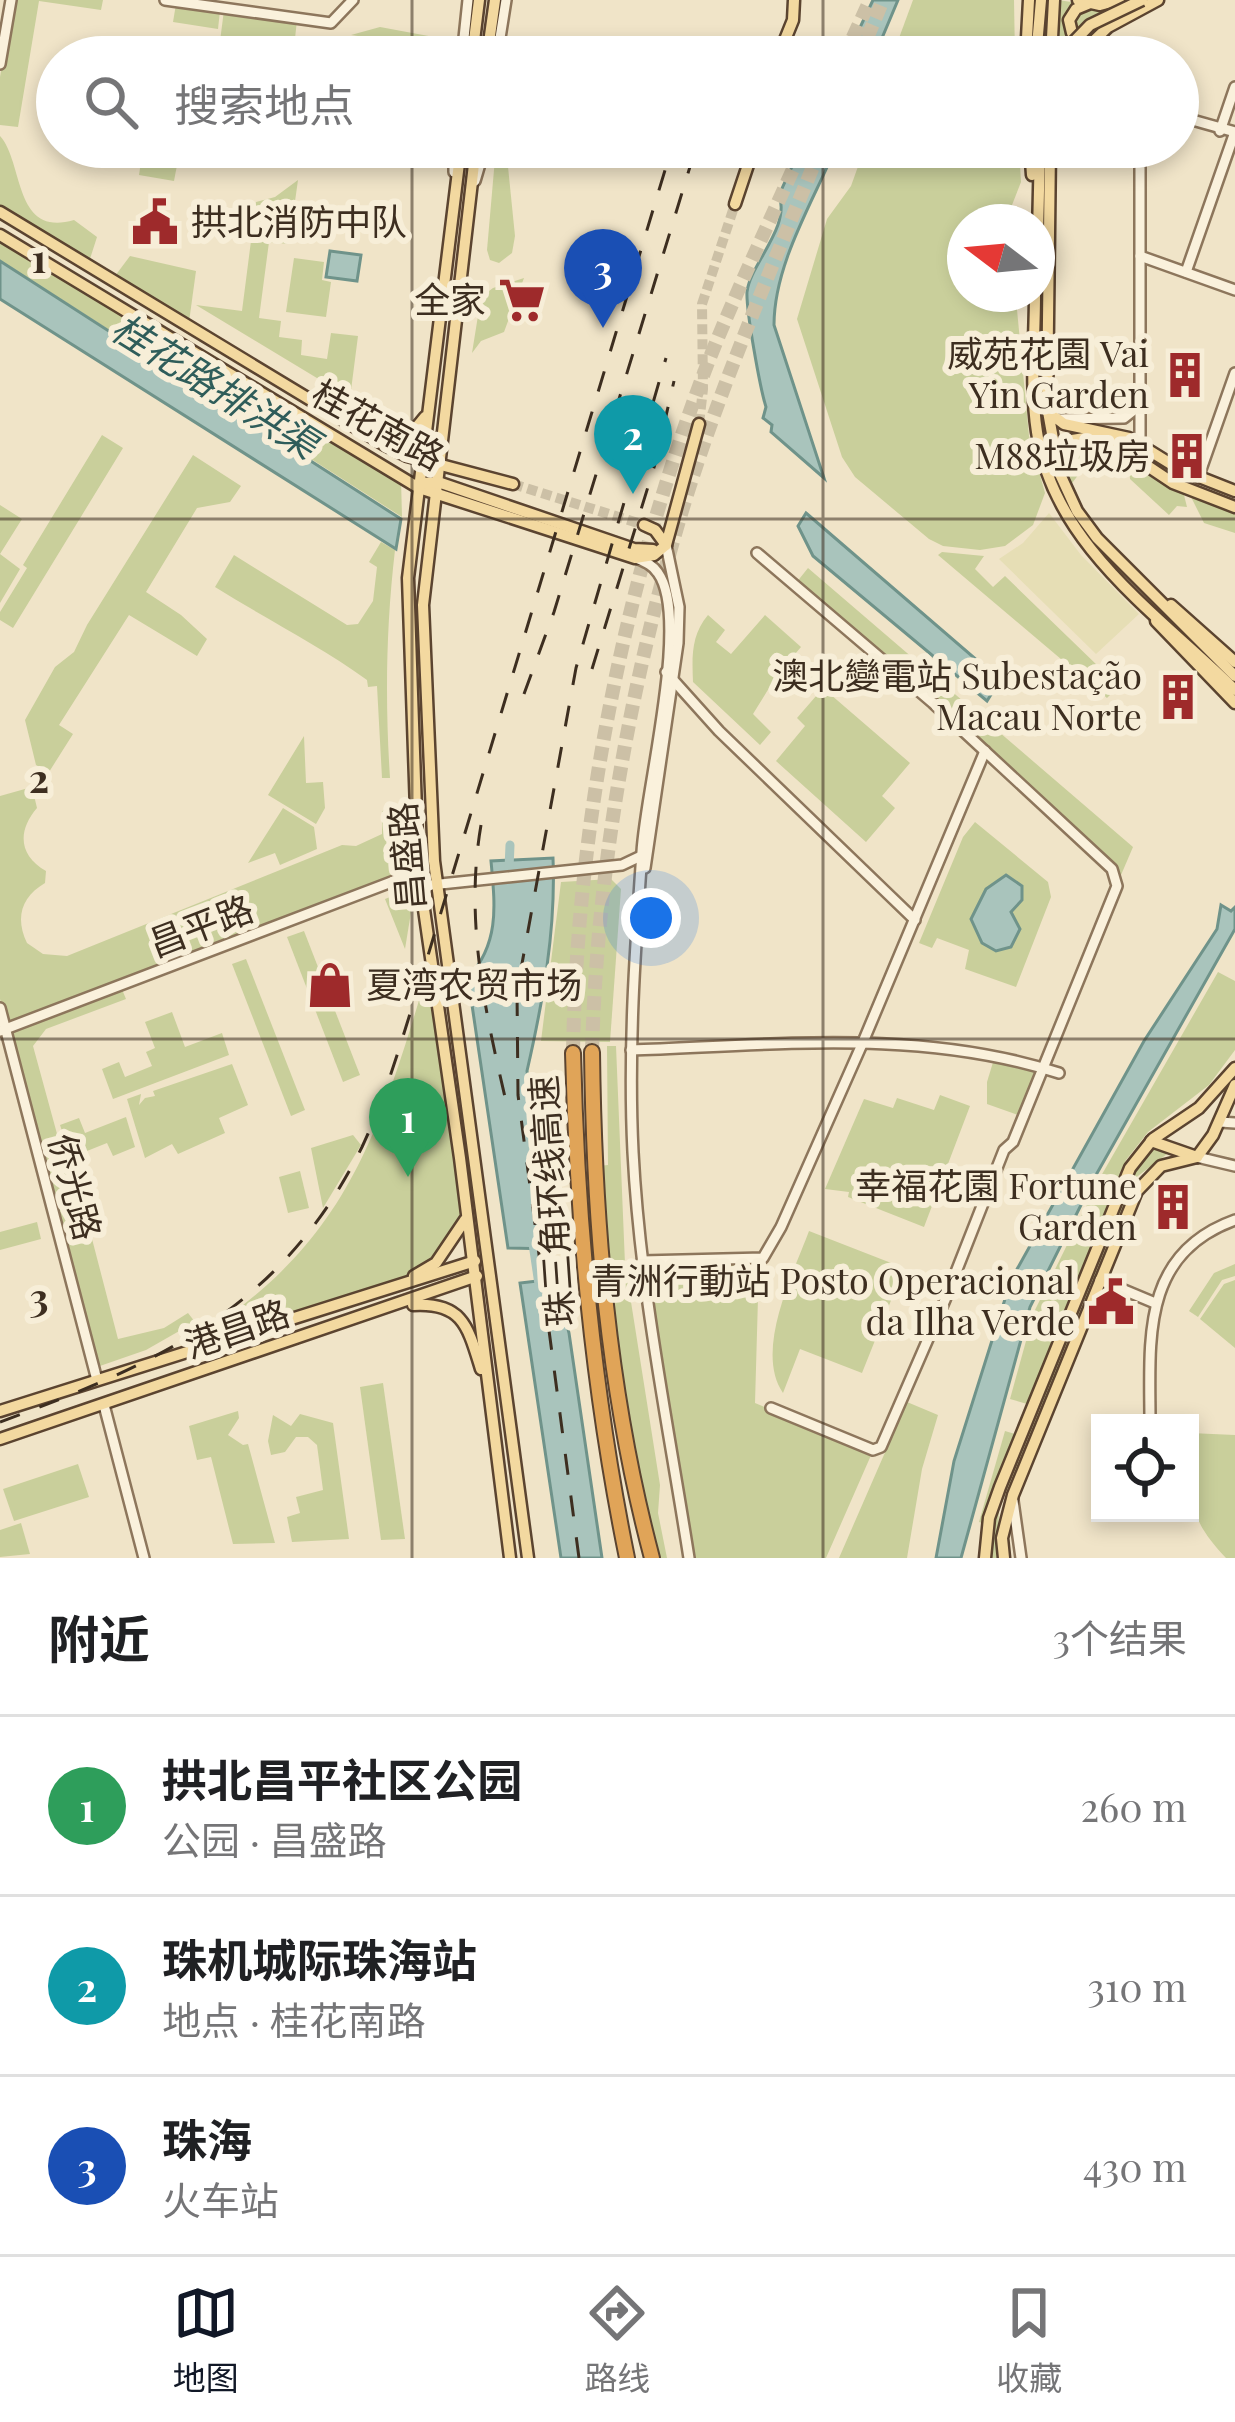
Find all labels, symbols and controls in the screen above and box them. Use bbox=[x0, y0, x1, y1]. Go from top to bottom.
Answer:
search box bbox=[36, 36, 1199, 168]
icon: search bbox=[78, 69, 144, 135]
text: 搜索地点 bbox=[174, 73, 354, 133]
place label: 拱北消防中队 bbox=[191, 196, 407, 244]
public building icon: 拱北消防中队 bbox=[130, 197, 180, 247]
north arrow bbox=[947, 204, 1055, 312]
pin: 3 bbox=[564, 229, 642, 328]
text: 1 bbox=[32, 231, 46, 283]
place label: 全家 bbox=[414, 274, 486, 322]
supermarket icon: 全家 bbox=[497, 275, 547, 325]
water label: 桂花路排洪渠 bbox=[103, 300, 333, 471]
place label: 威苑花園 Vai Yin Garden bbox=[947, 328, 1149, 417]
building icon: 威苑花園 Vai Yin Garden bbox=[1160, 350, 1210, 400]
street label: 桂花南路 bbox=[304, 367, 454, 479]
pin: 2 bbox=[594, 395, 672, 494]
place label: M88垃圾房 bbox=[974, 430, 1151, 478]
building icon: M88垃圾房 bbox=[1162, 431, 1212, 481]
place label: 澳北變電站 Subestação Macau Norte bbox=[772, 650, 1142, 739]
building icon: 澳北變電站 Subestação Macau Norte bbox=[1153, 672, 1203, 722]
text: 2 bbox=[29, 751, 49, 803]
street label: 昌盛路 bbox=[376, 800, 434, 912]
street label: 昌平路 bbox=[141, 882, 259, 966]
your location bbox=[621, 888, 681, 948]
place label: 夏湾农贸市场 bbox=[366, 959, 582, 1007]
shop icon: 夏湾农贸市场 bbox=[305, 960, 355, 1010]
street label: 珠三角环线高速 bbox=[517, 1074, 583, 1329]
pin: 1 bbox=[369, 1078, 447, 1177]
street label: 侨光路 bbox=[40, 1128, 114, 1245]
place label: 幸福花園 Fortune Garden bbox=[855, 1160, 1137, 1249]
building icon: 幸福花園 Fortune Garden bbox=[1148, 1182, 1198, 1232]
place label: 青洲行動站 Posto Operacional da Ilha Verde bbox=[591, 1255, 1075, 1344]
text: 3 bbox=[29, 1270, 49, 1322]
public building icon: 青洲行動站 Posto Operacional da Ilha Verde bbox=[1086, 1277, 1136, 1327]
street label: 港昌路 bbox=[177, 1287, 295, 1367]
map controls bbox=[1091, 1414, 1199, 1522]
button: locate bbox=[1091, 1414, 1199, 1522]
text: 附近 bbox=[48, 1603, 150, 1671]
text: 3个结果 bbox=[1052, 1611, 1187, 1663]
text: 拱北昌平社区公园 bbox=[162, 1748, 522, 1808]
text: 1 bbox=[80, 1780, 94, 1832]
text: 260 m bbox=[1080, 1780, 1187, 1832]
text: 公园 · 昌盛路 bbox=[162, 1813, 387, 1865]
text: 珠机城际珠海站 bbox=[162, 1928, 477, 1988]
text: 2 bbox=[77, 1960, 97, 2012]
text: 310 m bbox=[1087, 1960, 1187, 2012]
text: 地点 · 桂花南路 bbox=[162, 1993, 426, 2045]
text: 珠海 bbox=[162, 2108, 252, 2168]
text: 3 bbox=[77, 2140, 97, 2192]
text: 430 m bbox=[1083, 2140, 1187, 2192]
text: 火车站 bbox=[162, 2173, 279, 2225]
tab: 地图 bbox=[173, 2280, 239, 2400]
tab: 路线 bbox=[584, 2280, 650, 2400]
tab: 收藏 bbox=[996, 2280, 1062, 2400]

